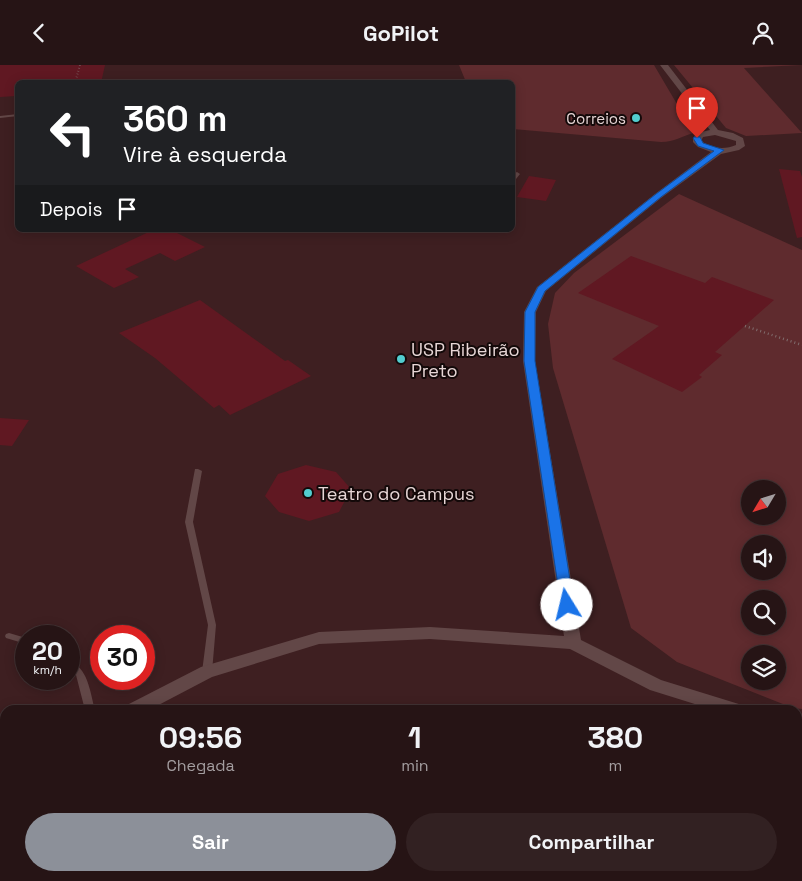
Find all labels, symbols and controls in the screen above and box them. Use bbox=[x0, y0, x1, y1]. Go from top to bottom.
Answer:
icon: back bbox=[25, 19, 53, 47]
text: GoPilot bbox=[363, 19, 439, 47]
icon: person bbox=[749, 19, 777, 47]
pin bbox=[676, 87, 718, 138]
icon: arrive bbox=[683, 94, 711, 122]
text: 360 m bbox=[123, 97, 227, 141]
icon: left bbox=[40, 100, 105, 165]
place label: Correios bbox=[566, 109, 626, 128]
marker: Correios bbox=[630, 112, 642, 124]
text: Vire à esquerda bbox=[123, 140, 287, 168]
icon: arrive bbox=[113, 195, 141, 223]
text: Depois bbox=[40, 197, 103, 222]
place label: USP Ribeirão Preto bbox=[411, 338, 520, 382]
marker: USP Ribeirão Preto bbox=[395, 353, 407, 365]
north arrow bbox=[741, 480, 786, 525]
map controls bbox=[741, 480, 786, 690]
place label: Teatro do Campus bbox=[318, 482, 475, 505]
marker: Teatro do Campus bbox=[302, 487, 314, 499]
button: sound bbox=[741, 535, 786, 580]
position arrow bbox=[540, 578, 592, 630]
button: search bbox=[741, 590, 786, 635]
speed limit sign: 30 bbox=[90, 625, 155, 690]
text: 20 bbox=[32, 635, 63, 667]
button: layers bbox=[741, 645, 786, 690]
text: km/h bbox=[33, 662, 62, 678]
text: 09:56 bbox=[159, 718, 242, 757]
text: 1 bbox=[408, 718, 422, 757]
text: 380 bbox=[587, 718, 643, 757]
text: Chegada bbox=[166, 755, 235, 776]
text: min bbox=[401, 755, 429, 776]
text: m bbox=[608, 755, 622, 776]
button: Sair bbox=[25, 813, 396, 871]
button: Compartilhar bbox=[406, 813, 777, 871]

